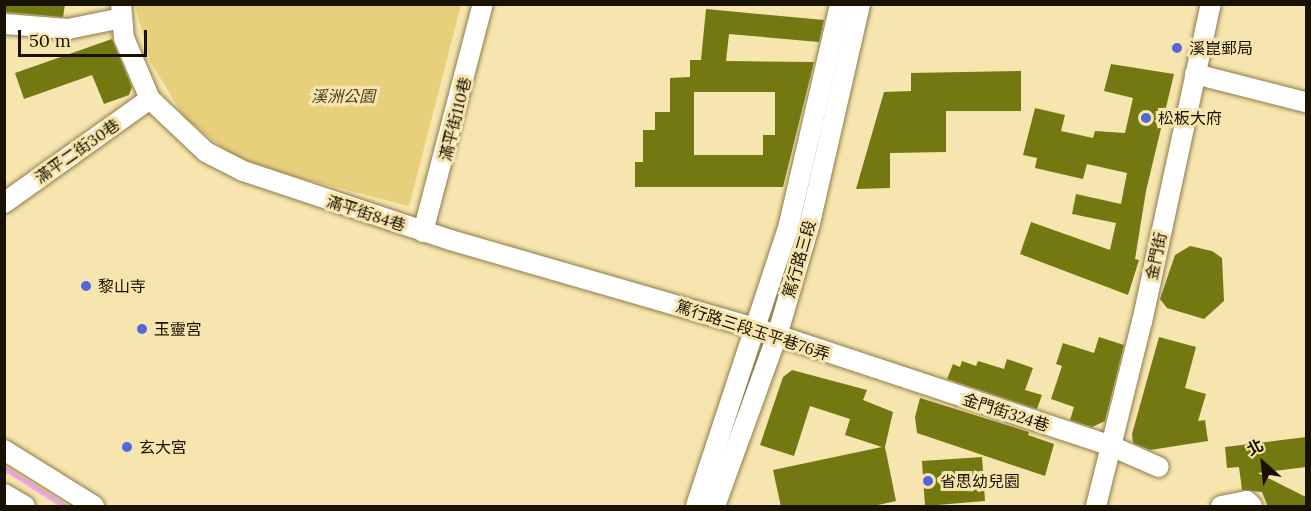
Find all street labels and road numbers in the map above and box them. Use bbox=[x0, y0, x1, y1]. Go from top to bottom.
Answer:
street label: 滿平街110巷 bbox=[435, 75, 475, 163]
street label: 滿平二街30巷 bbox=[31, 115, 123, 187]
street label: 滿平街84巷 bbox=[324, 191, 408, 235]
street label: 篤行路三段 bbox=[779, 218, 819, 300]
street label: 金門街 bbox=[1142, 231, 1170, 281]
street label: 篤行路三段玉平巷76弄 bbox=[674, 296, 832, 364]
street label: 金門街324巷 bbox=[960, 389, 1052, 435]

